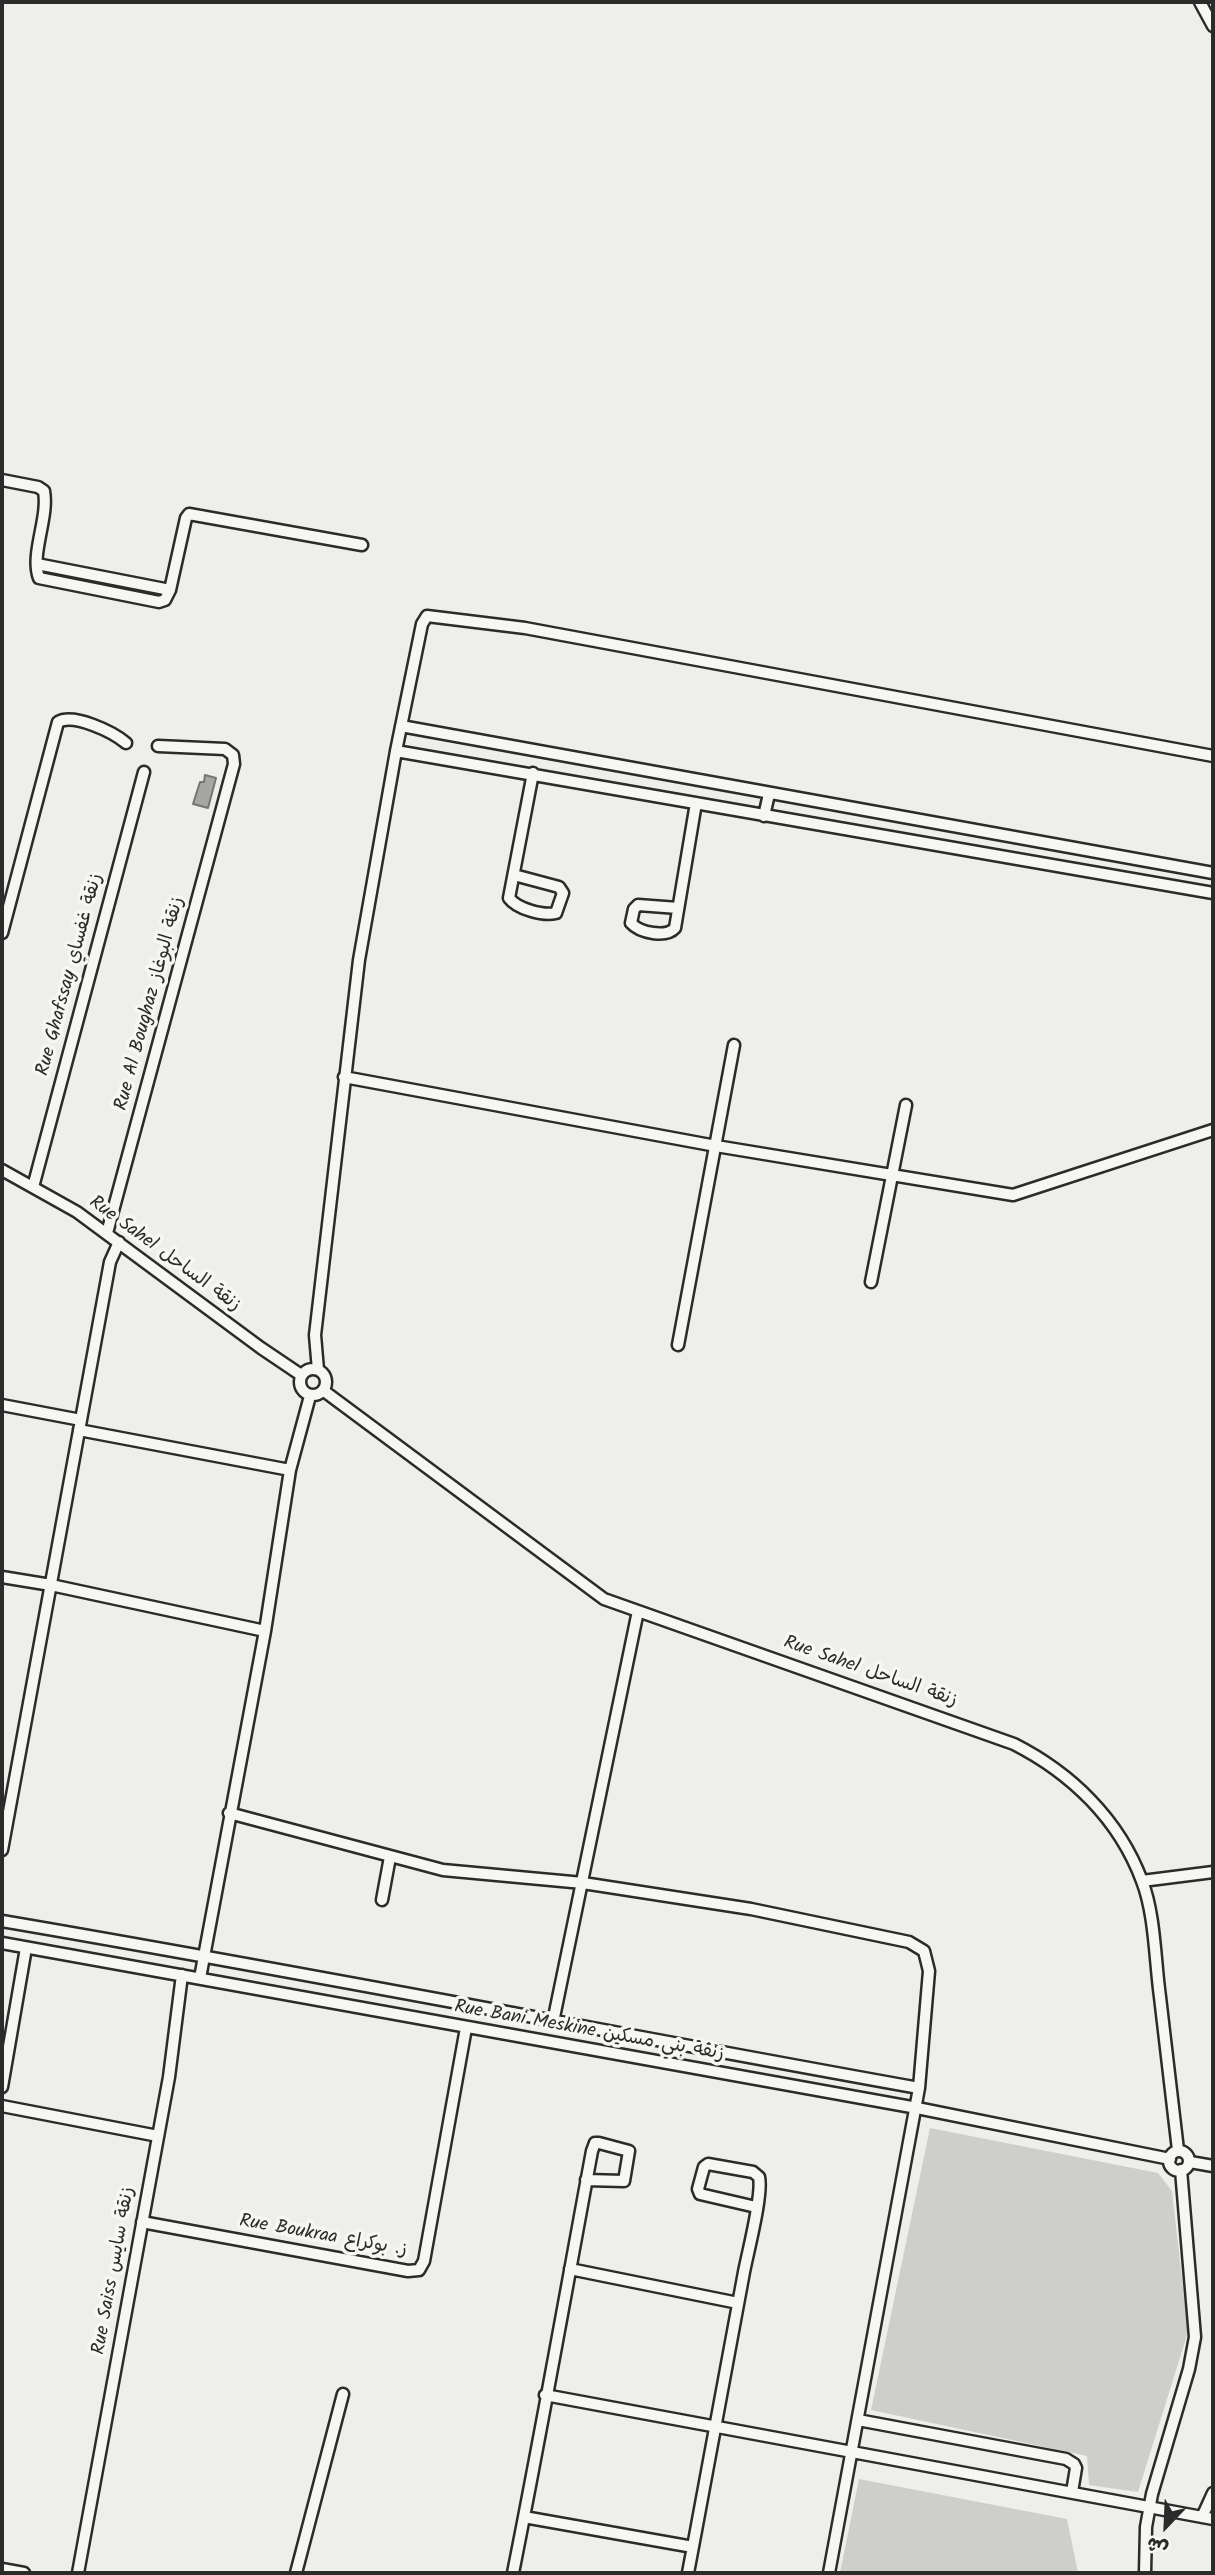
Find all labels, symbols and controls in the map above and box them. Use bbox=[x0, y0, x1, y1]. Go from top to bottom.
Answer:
street label: Rue Ghafssay زنقة غفساي bbox=[33, 871, 109, 1079]
street label: Rue Al Boughaz زنقة البوغاز bbox=[111, 895, 191, 1113]
street label: Rue Sahel زنقة الساحل bbox=[84, 1192, 244, 1318]
street label: Rue Sahel زنقة الساحل bbox=[780, 1633, 960, 1713]
street label: Rue Bani Meskine زنقة بني مسكين bbox=[452, 1997, 726, 2067]
street label: Rue Saiss زنقة سايس bbox=[89, 2185, 141, 2357]
street label: Rue Boukraa ز. بوكراع bbox=[237, 2211, 409, 2263]
north arrow bbox=[1131, 2491, 1201, 2561]
text: ش bbox=[1142, 2527, 1173, 2563]

